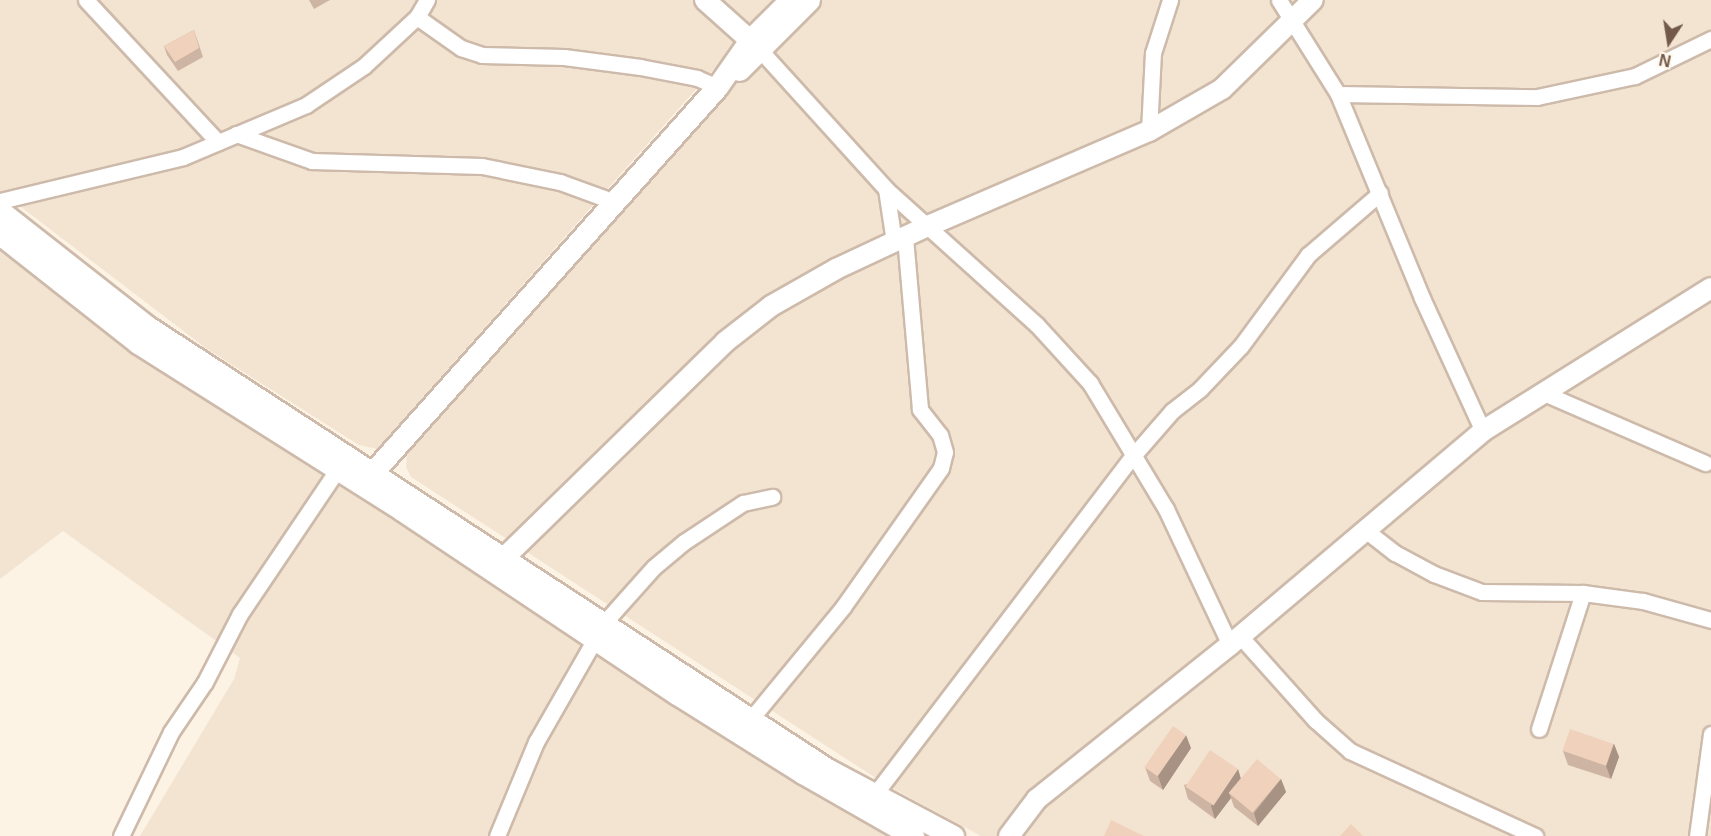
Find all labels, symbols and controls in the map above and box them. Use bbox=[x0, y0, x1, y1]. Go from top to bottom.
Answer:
north arrow bbox=[1639, 12, 1699, 72]
text: N bbox=[1658, 51, 1673, 70]

